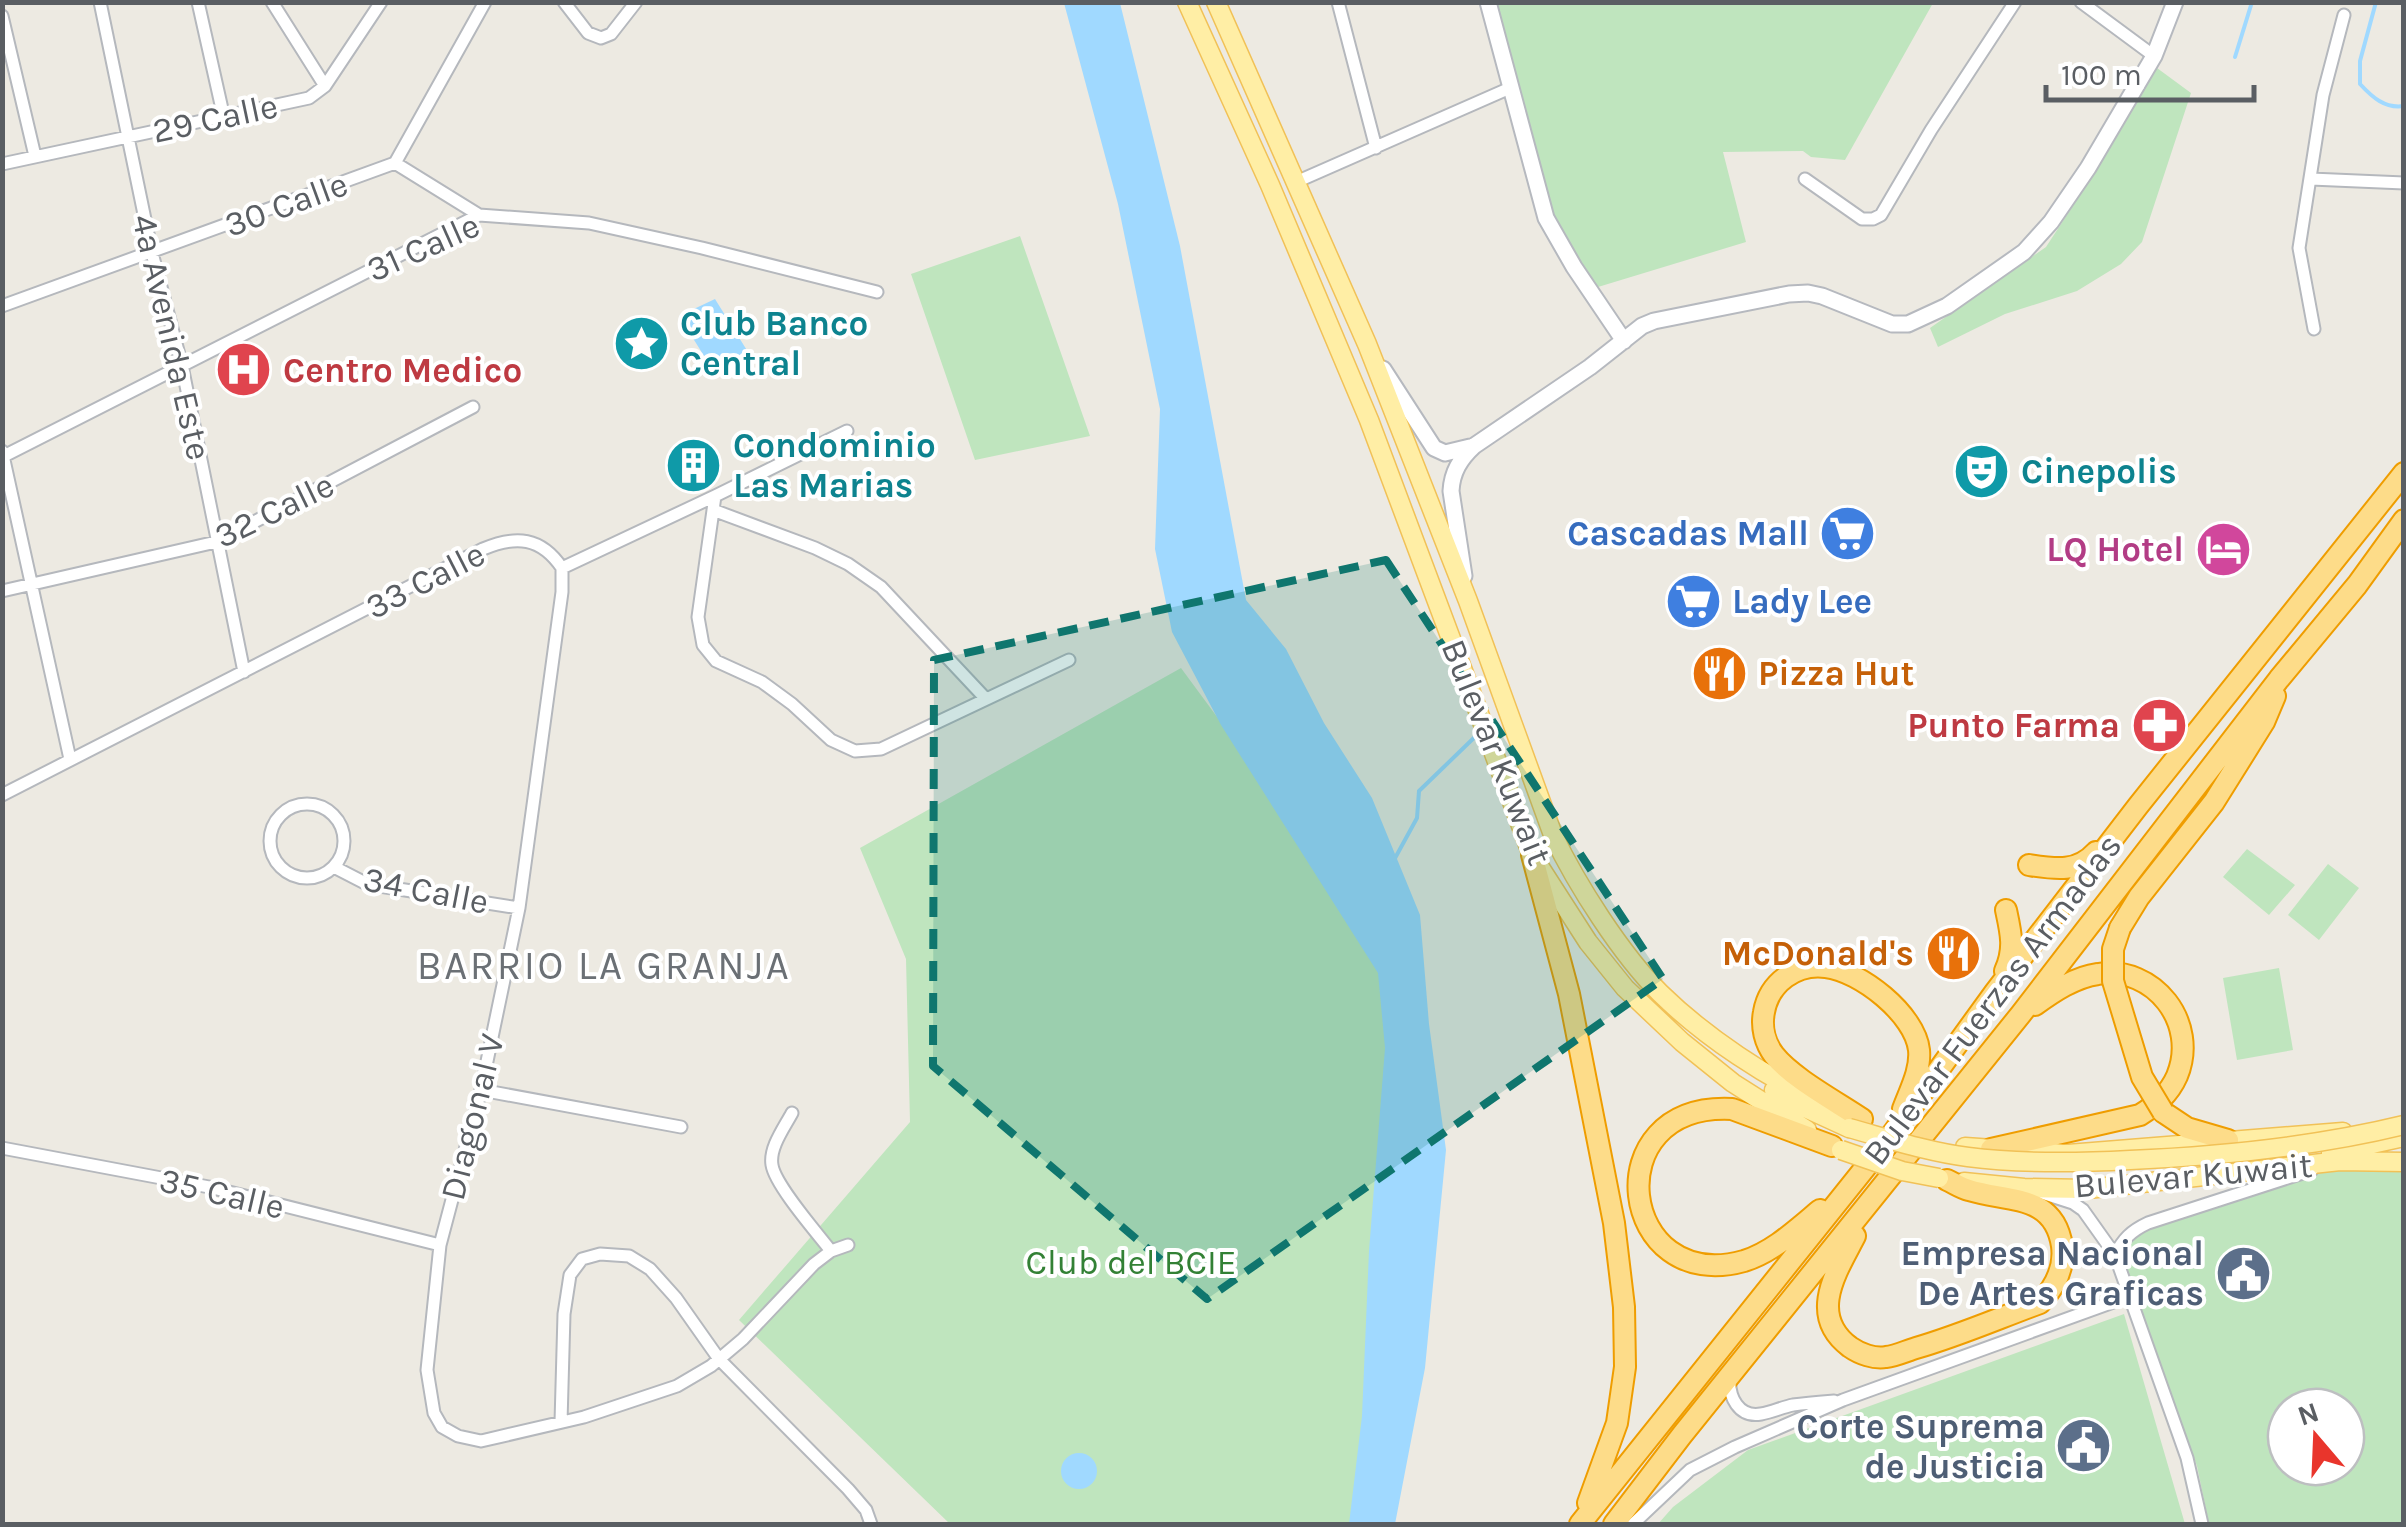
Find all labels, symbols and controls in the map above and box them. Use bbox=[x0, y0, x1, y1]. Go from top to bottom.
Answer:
scale bar bbox=[2046, 40, 2254, 102]
text: 100 m bbox=[2061, 57, 2142, 93]
street label: 29 Calle bbox=[149, 85, 282, 152]
street label: 30 Calle bbox=[219, 163, 353, 246]
street label: 31 Calle bbox=[361, 205, 486, 290]
street label: 4a Avenida Este bbox=[123, 210, 220, 464]
place label: Club Banco Central bbox=[680, 303, 868, 384]
place icon: Club Banco Central bbox=[611, 313, 671, 373]
hospital icon: Centro Medico bbox=[214, 340, 274, 400]
place label: Centro Medico bbox=[283, 350, 522, 391]
place label: Condominio Las Marias bbox=[733, 425, 936, 506]
building icon: Condominio Las Marias bbox=[664, 435, 724, 495]
theatre icon: Cinepolis bbox=[1952, 441, 2012, 501]
place label: Cinepolis bbox=[2021, 451, 2177, 492]
street label: 32 Calle bbox=[208, 464, 341, 557]
supermarket icon: Cascadas Mall bbox=[1818, 503, 1878, 563]
place label: Cascadas Mall bbox=[1567, 513, 1809, 554]
hotel icon: LQ Hotel bbox=[2193, 519, 2253, 579]
place label: LQ Hotel bbox=[2046, 529, 2184, 570]
street label: 33 Calle bbox=[359, 533, 492, 628]
supermarket icon: Lady Lee bbox=[1663, 571, 1723, 631]
place label: Lady Lee bbox=[1732, 581, 1872, 623]
street label: Bulevar Kuwait bbox=[1433, 634, 1560, 871]
restaurant icon: Pizza Hut bbox=[1689, 643, 1749, 703]
place label: Pizza Hut bbox=[1758, 653, 1914, 694]
pharmacy icon: Punto Farma bbox=[2129, 695, 2189, 755]
place label: Punto Farma bbox=[1907, 705, 2120, 746]
street label: Bulevar Fuerzas Armadas bbox=[1855, 826, 2130, 1173]
street label: 34 Calle bbox=[360, 858, 492, 923]
restaurant icon: McDonald's bbox=[1923, 923, 1983, 983]
place label: McDonald's bbox=[1722, 933, 1914, 974]
district label: BARRIO LA GRANJA bbox=[417, 942, 791, 989]
street label: Diagonal V bbox=[432, 1029, 513, 1204]
street label: Bulevar Kuwait bbox=[2072, 1145, 2314, 1206]
street label: 35 Calle bbox=[155, 1159, 288, 1228]
place label: Empresa Nacional De Artes Graficas bbox=[1900, 1233, 2204, 1314]
park label: Club del BCIE bbox=[1026, 1242, 1237, 1283]
public building icon: Empresa Nacional De Artes Graficas bbox=[2213, 1243, 2273, 1303]
north arrow bbox=[2266, 1387, 2366, 1487]
text: N bbox=[2293, 1395, 2323, 1433]
place label: Corte Suprema de Justicia bbox=[1796, 1406, 2045, 1487]
public building icon: Corte Suprema de Justicia bbox=[2054, 1416, 2114, 1476]

